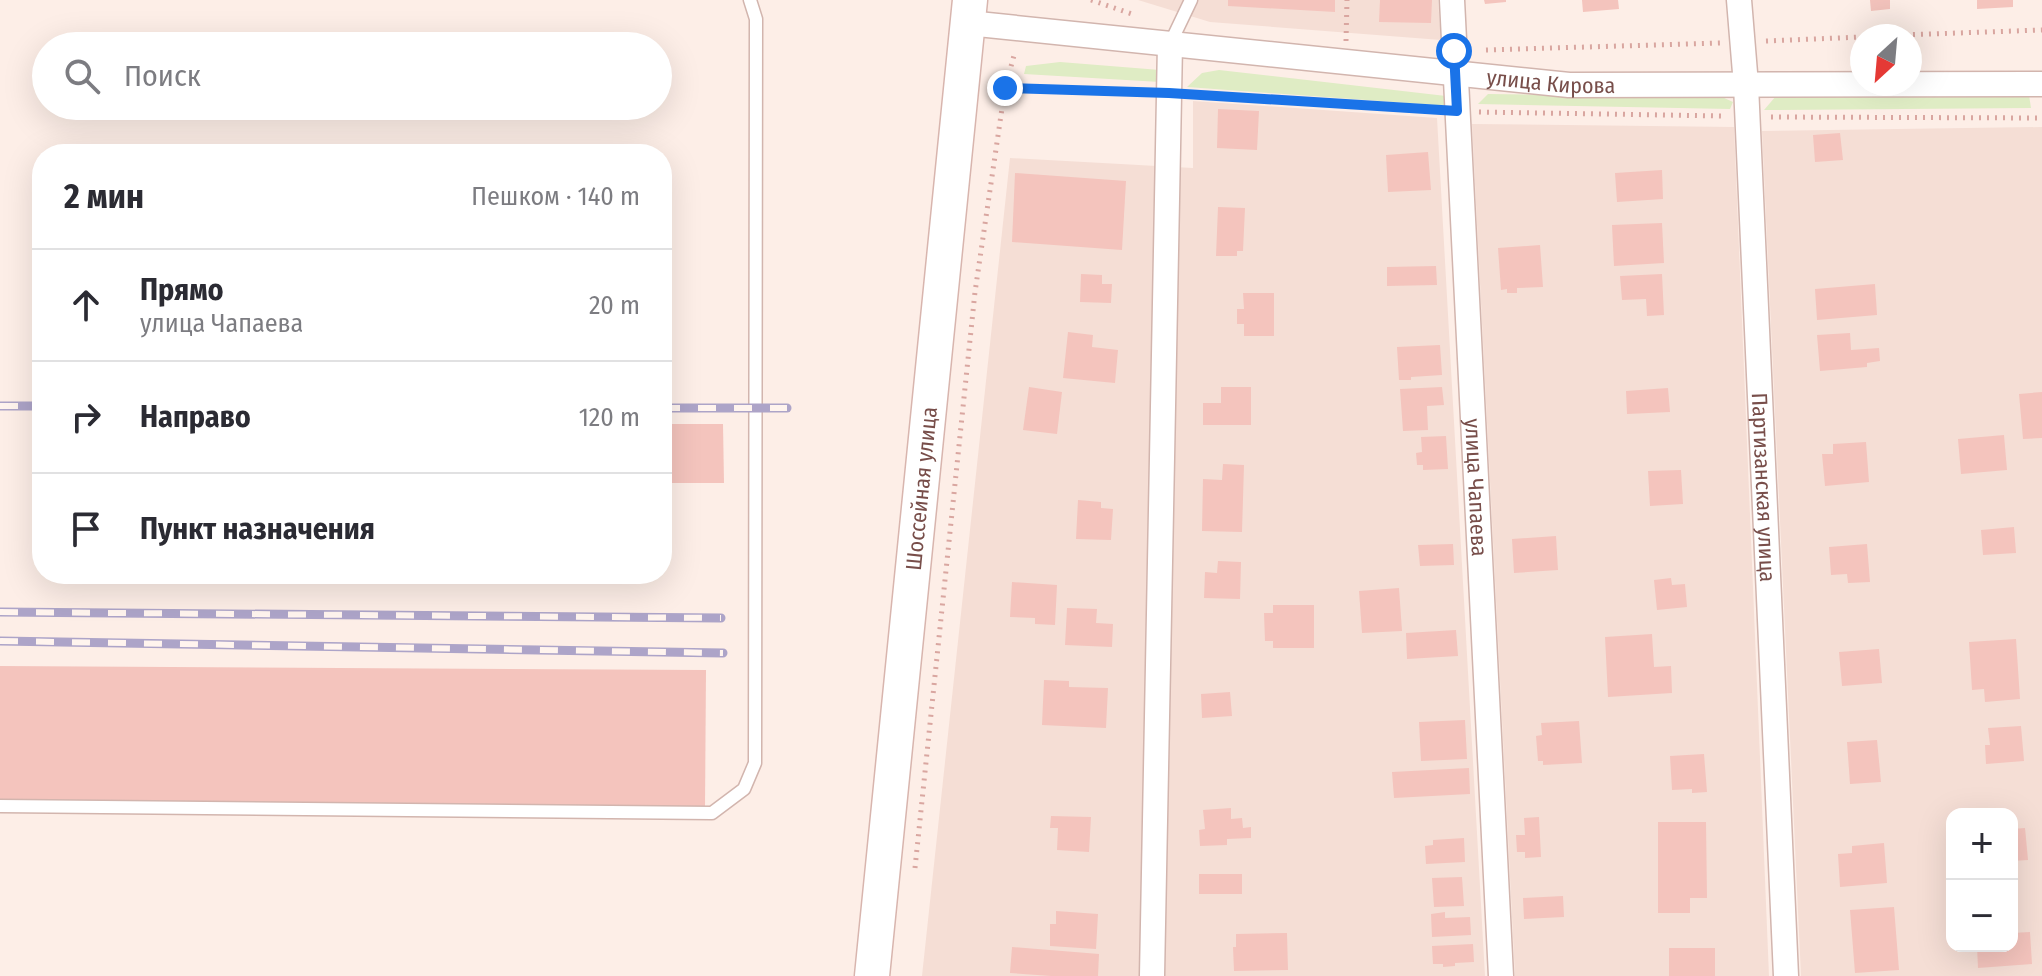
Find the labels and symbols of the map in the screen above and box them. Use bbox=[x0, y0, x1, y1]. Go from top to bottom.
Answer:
north arrow bbox=[1850, 24, 1922, 96]
route start bbox=[1436, 33, 1472, 69]
street label: улица Кирова bbox=[1485, 63, 1615, 99]
route end bbox=[987, 70, 1023, 106]
street label: Партизанская улица bbox=[1746, 392, 1782, 583]
street label: Шоссейная улица bbox=[899, 405, 943, 571]
street label: улица Чапаева bbox=[1460, 418, 1493, 557]

